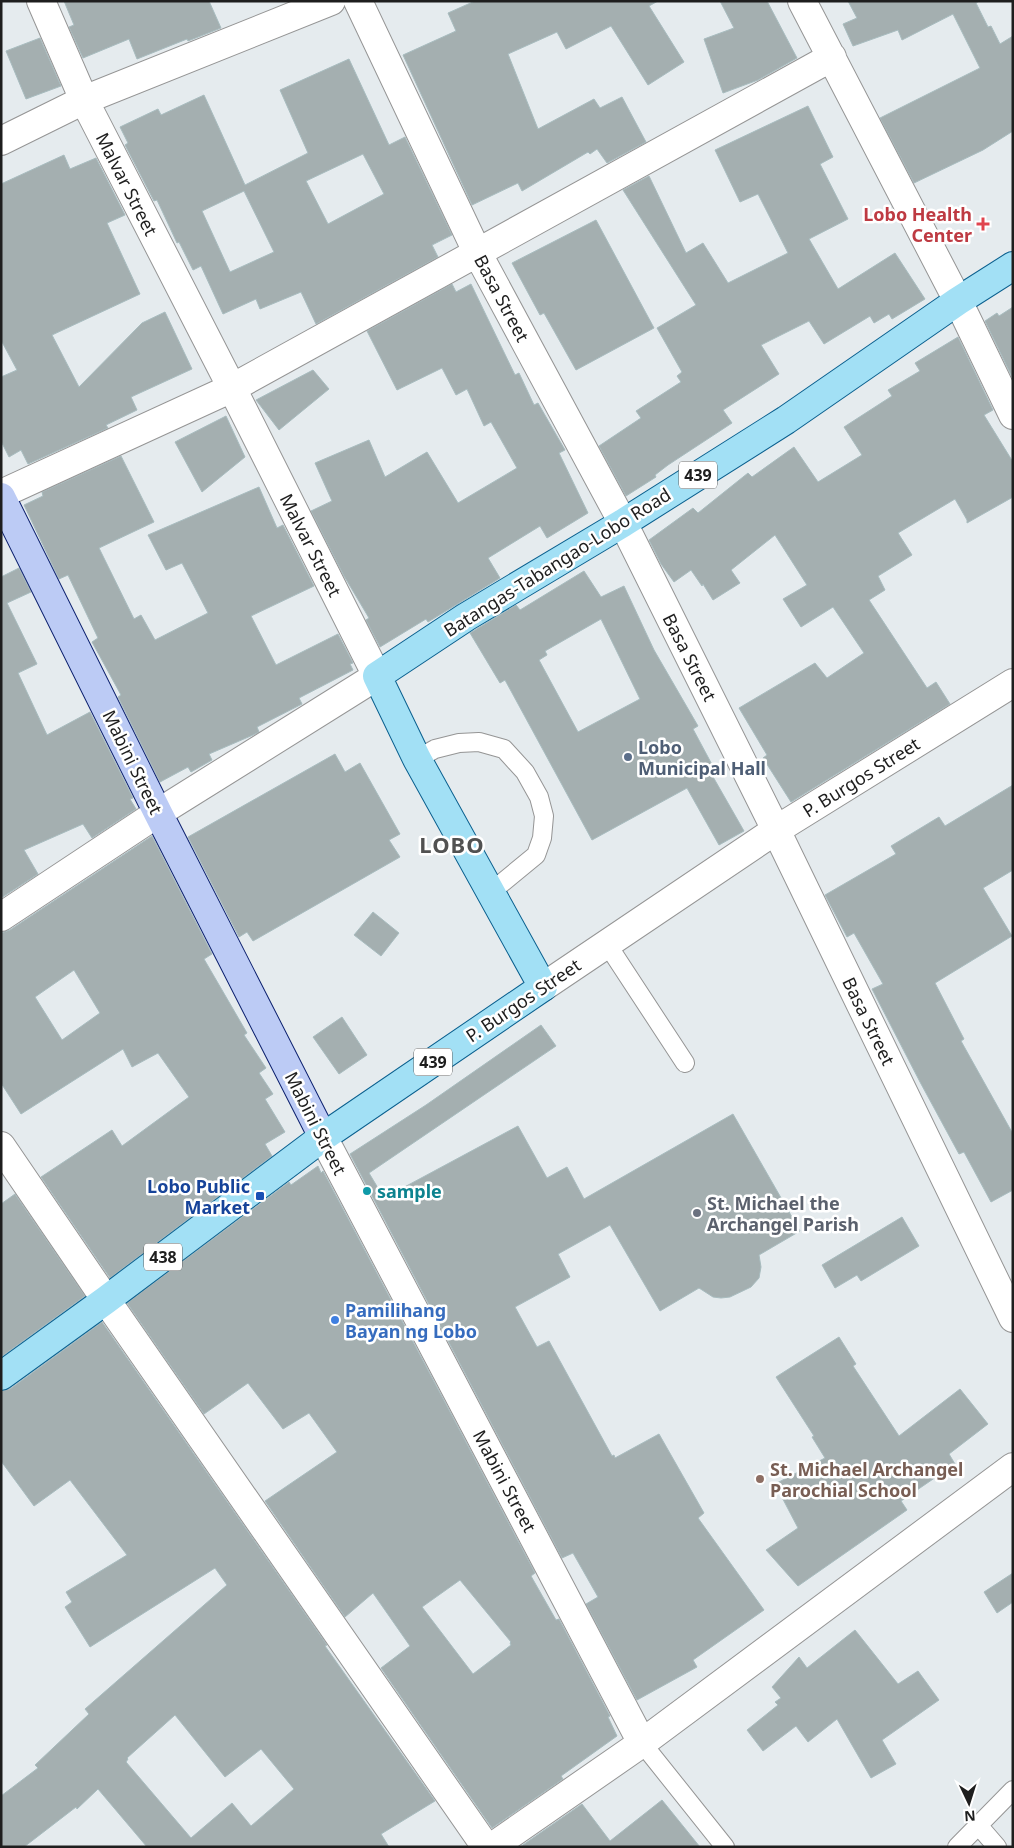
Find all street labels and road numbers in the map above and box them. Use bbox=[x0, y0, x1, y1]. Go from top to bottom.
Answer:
street label: Malvar Street bbox=[91, 128, 163, 240]
street label: Basa Street bbox=[469, 250, 535, 346]
road number: 439 bbox=[679, 462, 717, 488]
street label: Batangas-Tabangao-Lobo Road bbox=[439, 482, 675, 642]
street label: Malvar Street bbox=[275, 489, 347, 601]
street label: Basa Street bbox=[658, 609, 723, 705]
street label: Mabini Street bbox=[97, 706, 169, 818]
street label: P. Burgos Street bbox=[798, 731, 924, 823]
street label: P. Burgos Street bbox=[461, 952, 586, 1047]
street label: Basa Street bbox=[837, 973, 901, 1070]
road number: 439 bbox=[414, 1048, 452, 1076]
street label: Mabini Street bbox=[280, 1067, 353, 1179]
road number: 438 bbox=[144, 1244, 182, 1270]
street label: Mabini Street bbox=[468, 1426, 542, 1537]

